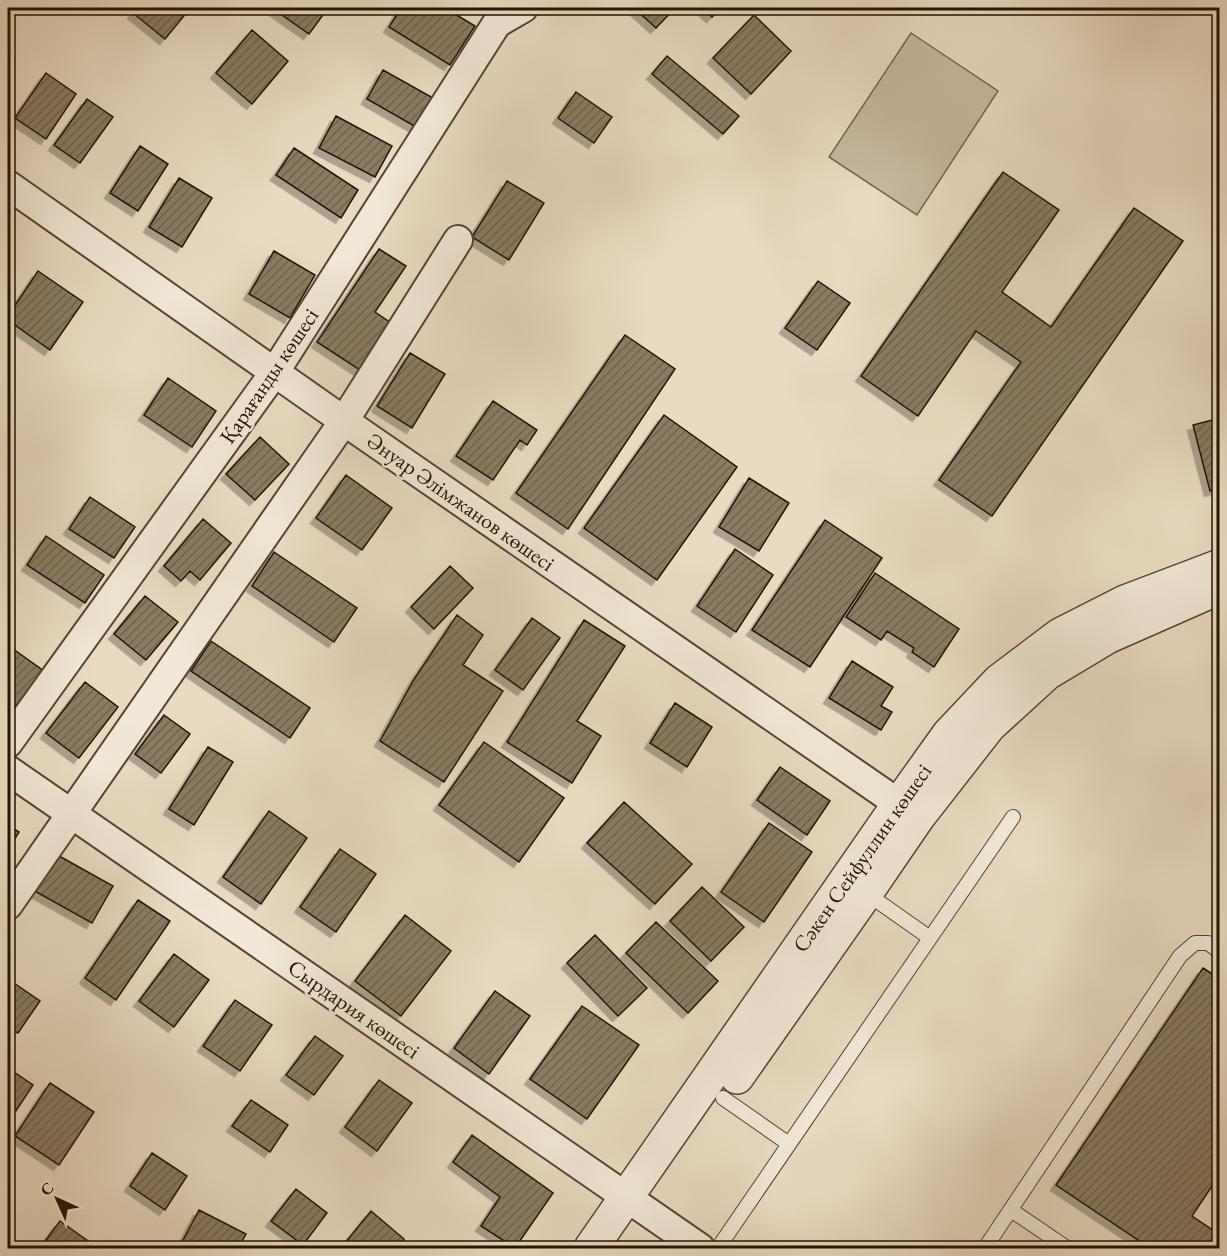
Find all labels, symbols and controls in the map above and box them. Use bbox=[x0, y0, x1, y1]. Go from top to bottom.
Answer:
street label: Қарағанды көшесі bbox=[213, 302, 325, 450]
street label: Әнуар Әлімжанов көшесі bbox=[361, 426, 561, 578]
street label: Сәкен Сейфуллин көшесі bbox=[786, 758, 938, 958]
street label: Сырдария көшесі bbox=[282, 953, 426, 1065]
north arrow bbox=[27, 1169, 87, 1229]
text: С bbox=[35, 1177, 58, 1200]

